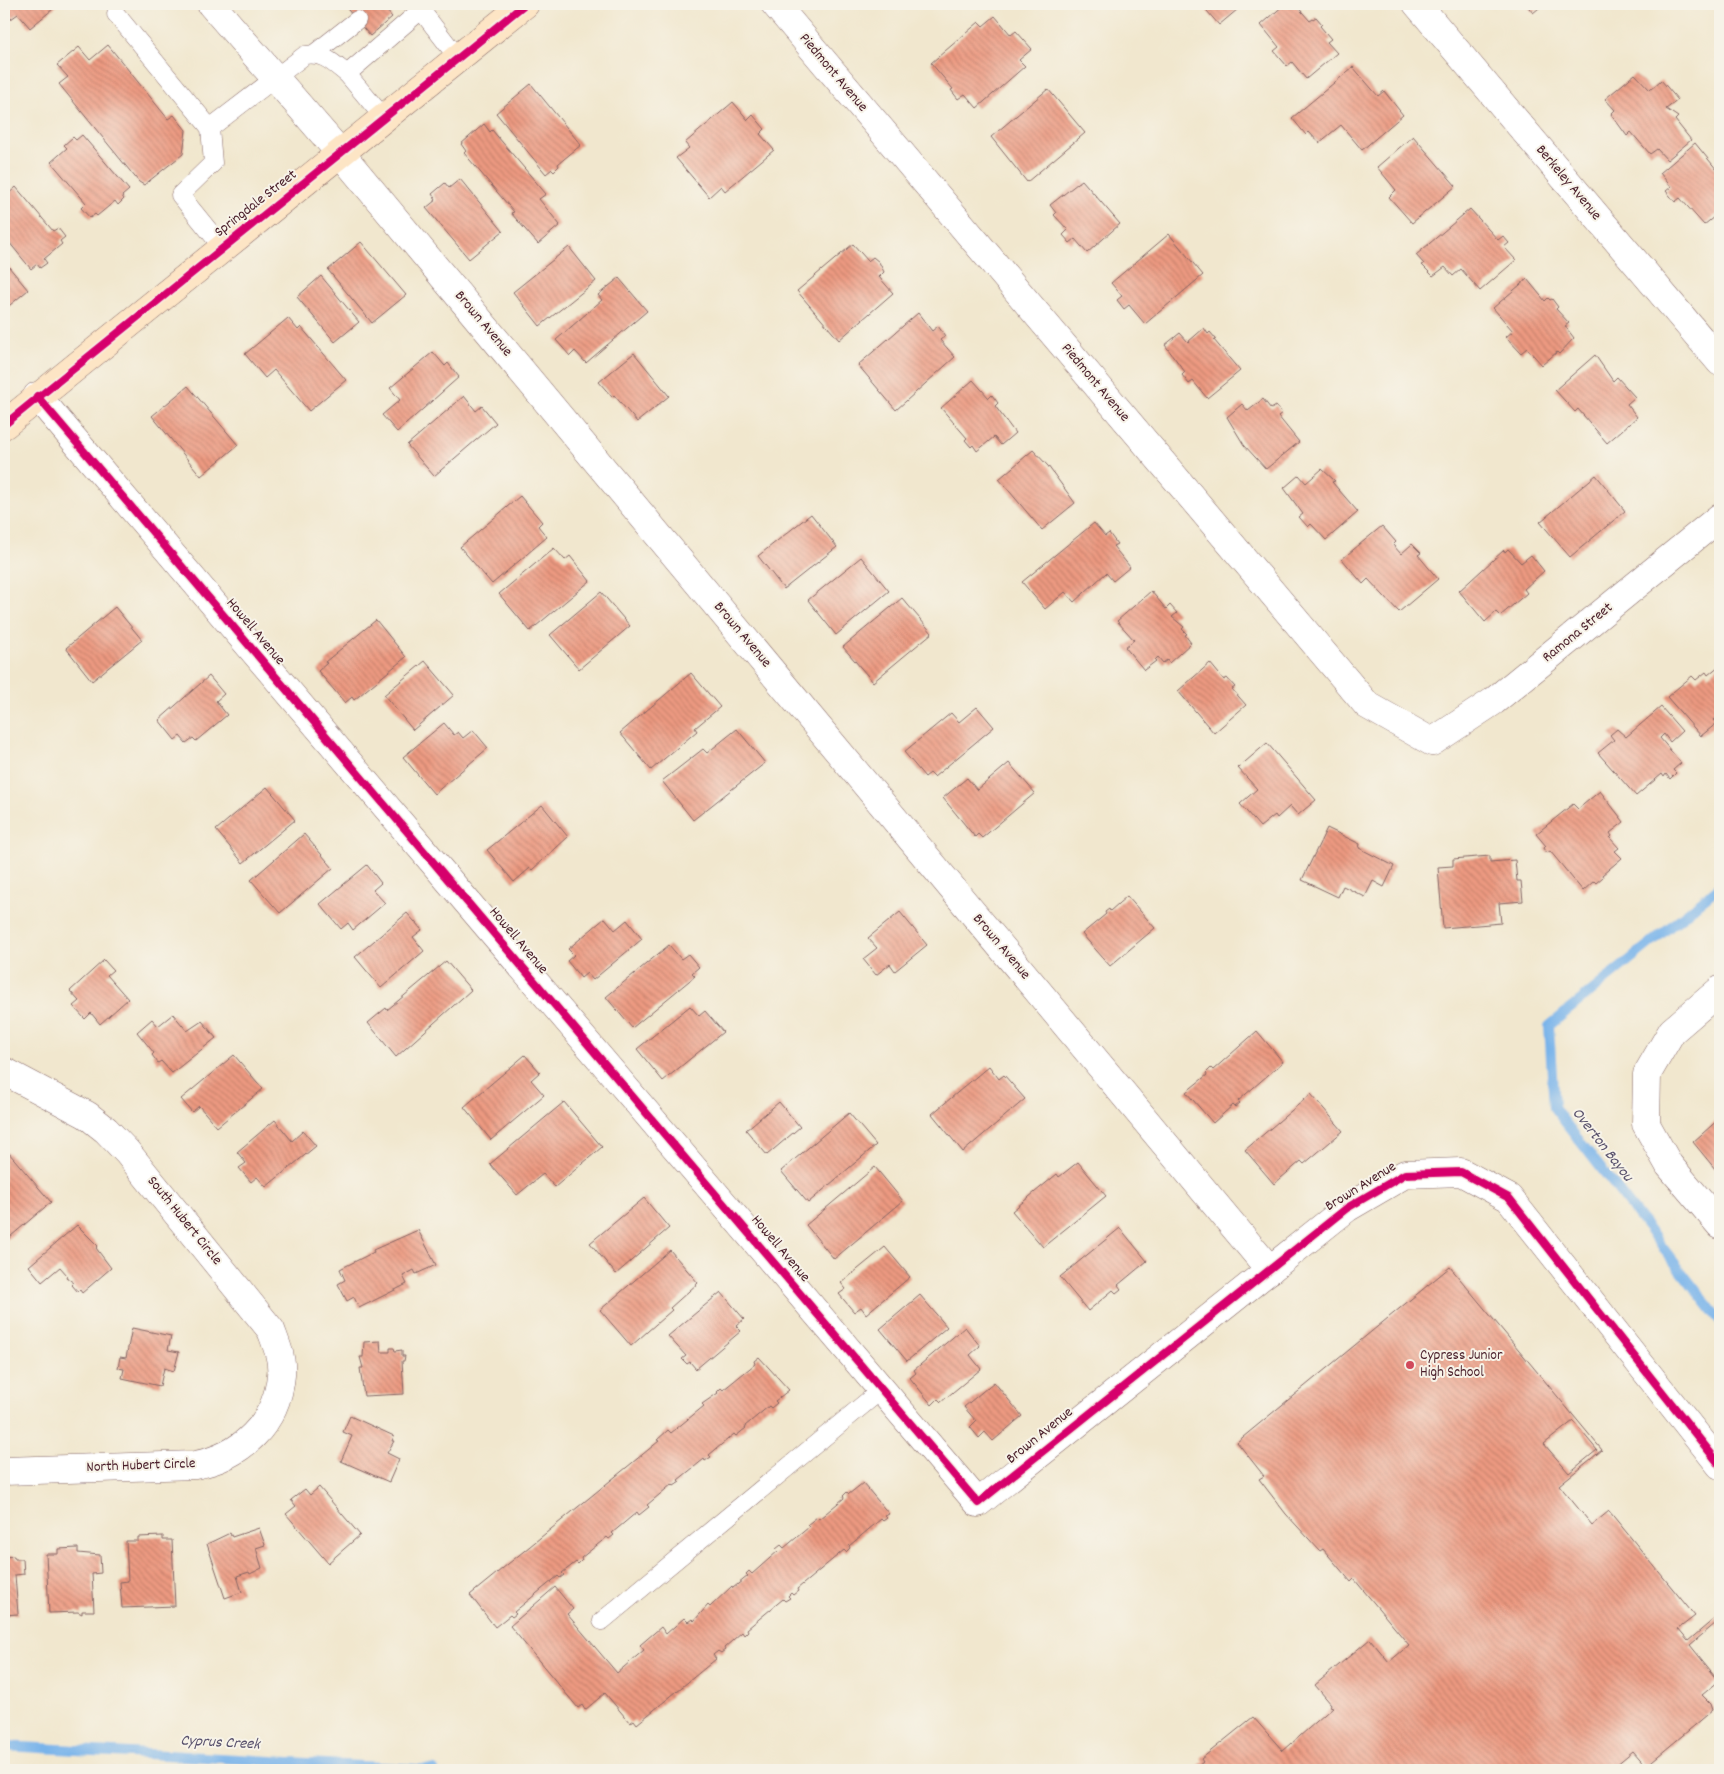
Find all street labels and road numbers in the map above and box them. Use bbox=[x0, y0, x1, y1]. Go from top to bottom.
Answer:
street label: Piedmont Avenue bbox=[793, 29, 873, 118]
street label: Berkeley Avenue bbox=[1530, 140, 1606, 226]
street label: Springdale Street bbox=[210, 164, 302, 243]
street label: Brown Avenue bbox=[449, 286, 518, 362]
street label: Piedmont Avenue bbox=[1055, 339, 1135, 428]
street label: Howell Avenue bbox=[220, 593, 290, 671]
street label: Brown Avenue bbox=[708, 597, 777, 673]
street label: Ramona Street bbox=[1538, 597, 1618, 668]
street label: Howell Avenue bbox=[483, 902, 553, 980]
street label: Brown Avenue bbox=[967, 909, 1036, 985]
street label: Brown Avenue bbox=[1321, 1156, 1401, 1218]
street label: South Hubert Circle bbox=[141, 1172, 227, 1271]
street label: Howell Avenue bbox=[745, 1210, 815, 1288]
street label: Brown Avenue bbox=[1002, 1402, 1078, 1470]
street label: North Hubert Circle bbox=[86, 1453, 196, 1479]

